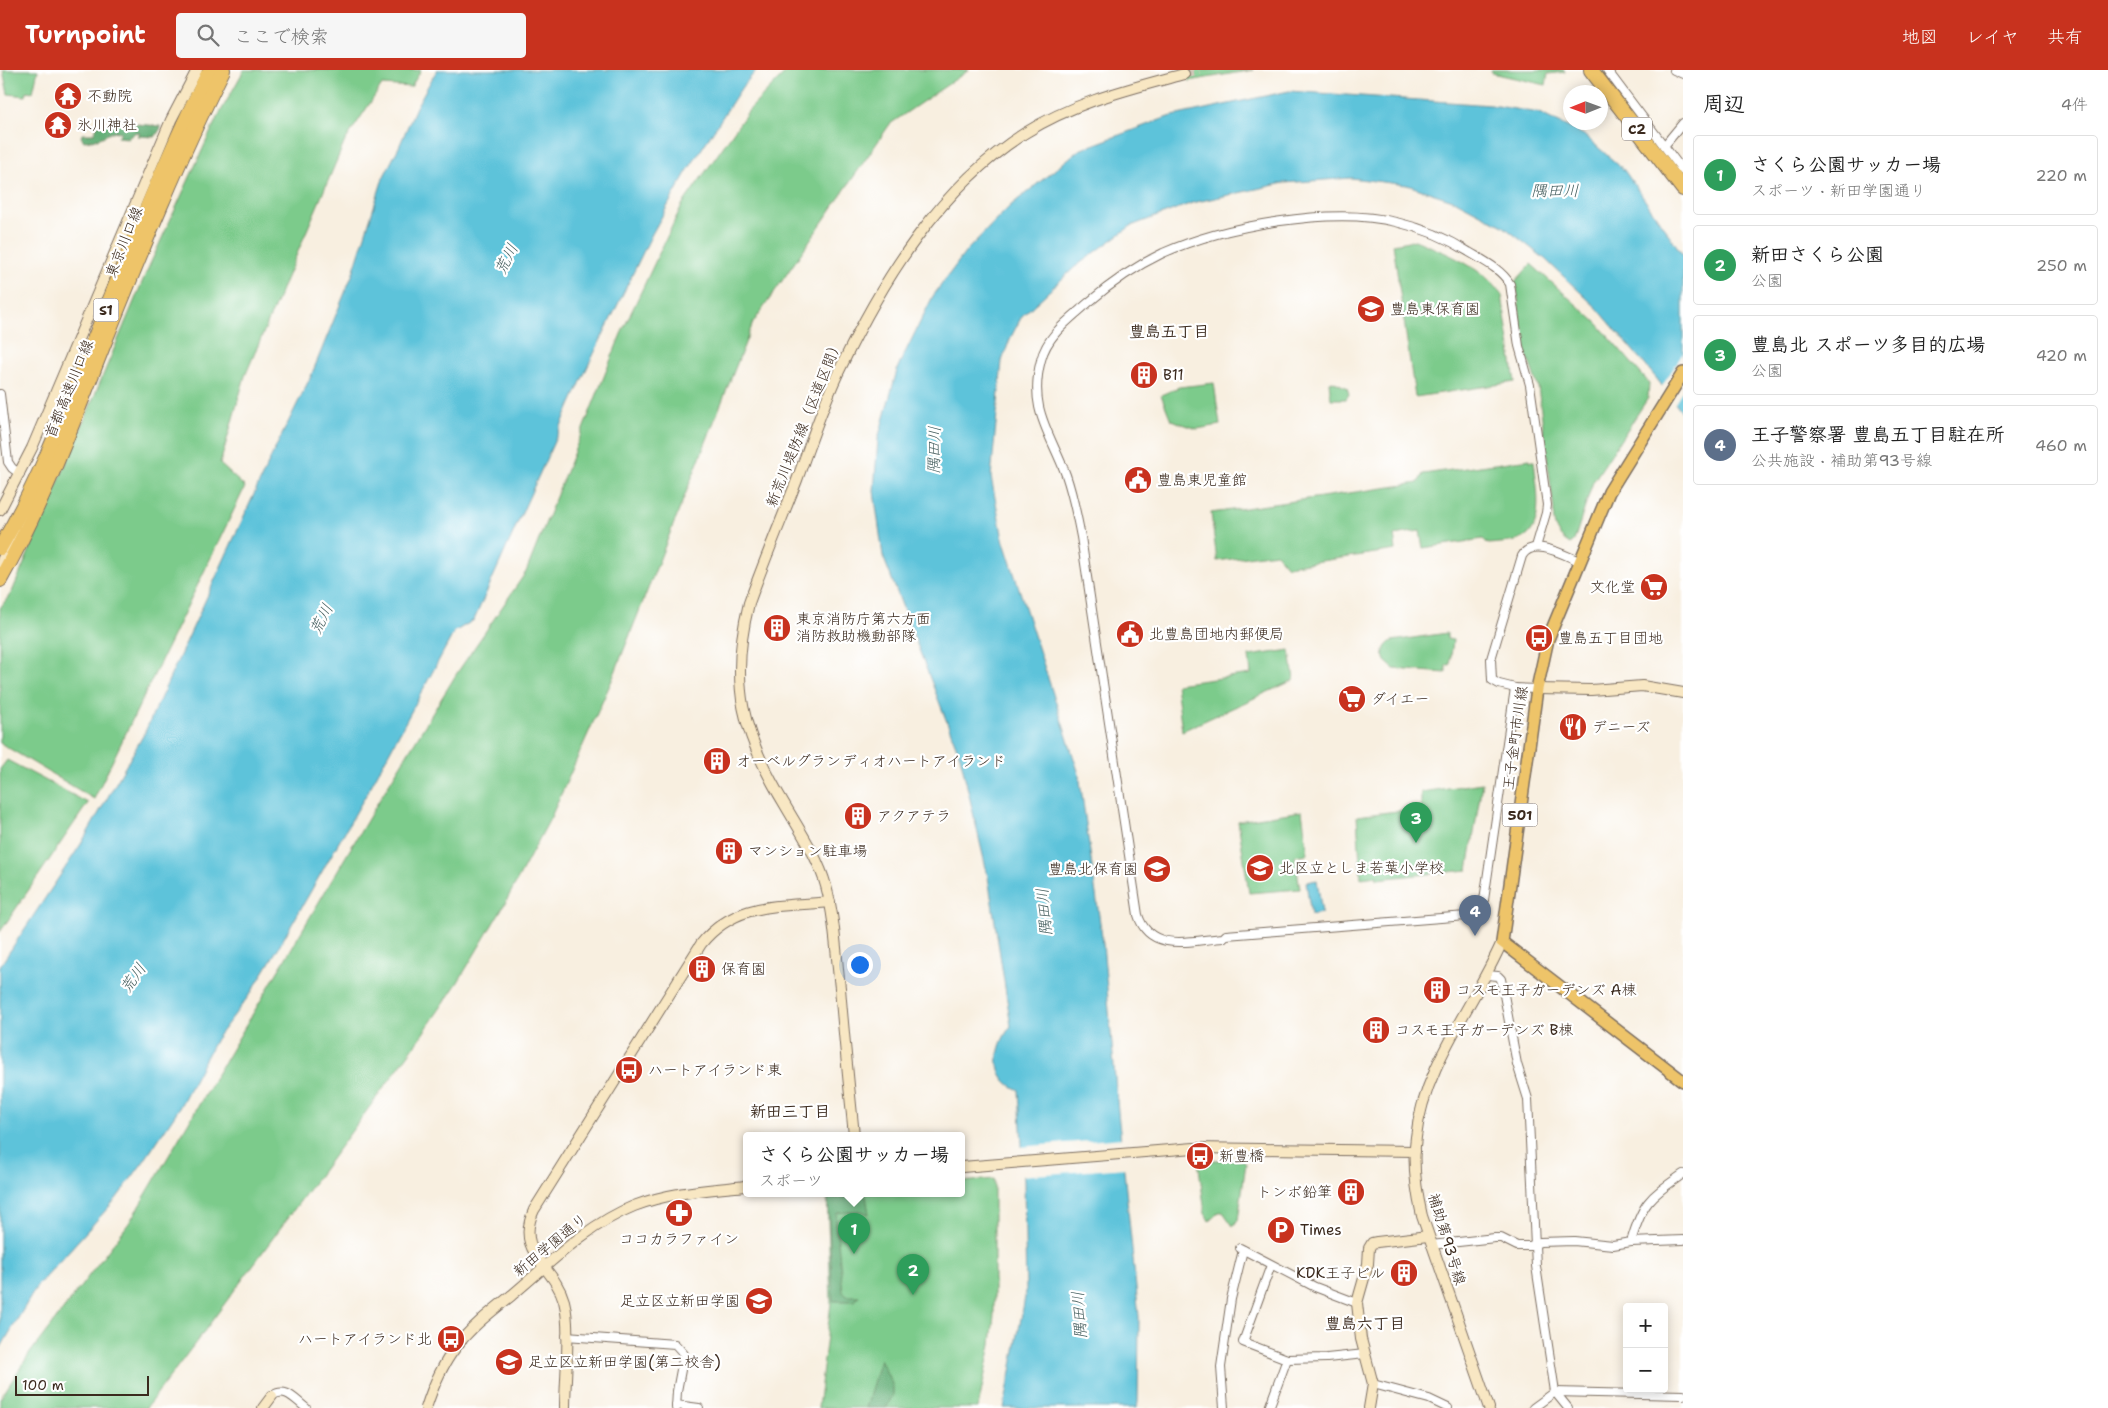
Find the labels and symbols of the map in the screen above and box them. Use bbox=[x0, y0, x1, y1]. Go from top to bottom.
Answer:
temple icon: 不動院 bbox=[53, 81, 83, 111]
north arrow bbox=[1563, 85, 1608, 130]
place label: 不動院 bbox=[87, 86, 132, 106]
temple icon: 氷川神社 bbox=[43, 110, 73, 140]
place label: 氷川神社 bbox=[77, 115, 137, 135]
road number: C2 bbox=[1622, 118, 1652, 140]
water label: 隅田川 bbox=[1531, 180, 1579, 201]
street label: 東京川口線 bbox=[101, 203, 147, 281]
water label: 荒川 bbox=[489, 240, 523, 278]
school or university icon: 豊島東保育園 bbox=[1356, 294, 1386, 324]
road number: S1 bbox=[94, 298, 118, 322]
place label: 豊島東保育園 bbox=[1390, 299, 1480, 319]
district label: 豊島五丁目 bbox=[1129, 321, 1209, 342]
street label: 新荒川堤防線（区道区間） bbox=[761, 336, 847, 510]
street label: 首都高速川口線 bbox=[40, 337, 98, 441]
building icon: B11 bbox=[1129, 360, 1159, 390]
place label: B11 bbox=[1163, 365, 1184, 385]
water label: 隅田川 bbox=[923, 426, 945, 474]
public building icon: 豊島東児童館 bbox=[1123, 465, 1153, 495]
place label: 豊島東児童館 bbox=[1157, 470, 1247, 490]
supermarket icon: 文化堂 bbox=[1639, 572, 1669, 602]
place label: 文化堂 bbox=[1590, 577, 1635, 597]
water label: 荒川 bbox=[304, 600, 338, 638]
place label: 東京消防庁第六方面 消防救助機動部隊 bbox=[796, 609, 931, 646]
building icon: 東京消防庁第六方面 消防救助機動部隊 bbox=[762, 613, 792, 643]
public building icon: 北豊島団地内郵便局 bbox=[1115, 619, 1145, 649]
bus stop icon: 豊島五丁目団地 bbox=[1524, 623, 1554, 653]
place label: 北豊島団地内郵便局 bbox=[1149, 624, 1284, 644]
place label: 豊島五丁目団地 bbox=[1558, 628, 1663, 648]
supermarket icon: ダイエー bbox=[1337, 684, 1367, 714]
street label: 王子金町市川線 bbox=[1498, 685, 1532, 791]
place label: ダイエー bbox=[1371, 689, 1430, 709]
restaurant icon: デニーズ bbox=[1558, 712, 1588, 742]
place label: デニーズ bbox=[1592, 717, 1650, 737]
building icon: オーベルグランディオハートアイランド bbox=[702, 746, 732, 776]
place label: オーベルグランディオハートアイランド bbox=[736, 751, 1006, 771]
building icon: アクアテラ bbox=[843, 801, 873, 831]
pin: 3 bbox=[1400, 802, 1432, 843]
road number: 501 bbox=[1502, 804, 1538, 826]
place label: アクアテラ bbox=[877, 806, 951, 826]
building icon: マンション駐車場 bbox=[714, 836, 744, 866]
place label: マンション駐車場 bbox=[748, 841, 867, 861]
school or university icon: 北区立としま若葉小学校 bbox=[1245, 853, 1275, 883]
school or university icon: 豊島北保育園 bbox=[1142, 854, 1172, 884]
place label: 北区立としま若葉小学校 bbox=[1279, 858, 1444, 878]
place label: 豊島北保育園 bbox=[1048, 859, 1138, 879]
water label: 隅田川 bbox=[1031, 887, 1057, 937]
pin: 4 bbox=[1459, 895, 1491, 936]
your location bbox=[847, 952, 873, 978]
building icon: 保育園 bbox=[687, 954, 717, 984]
water label: 荒川 bbox=[115, 959, 151, 997]
place label: 保育園 bbox=[721, 959, 766, 979]
building icon: コスモ王子ガーデンズ A棟 bbox=[1422, 975, 1452, 1005]
place label: コスモ王子ガーデンズ A棟 bbox=[1456, 980, 1636, 1000]
building icon: コスモ王子ガーデンズ B棟 bbox=[1361, 1015, 1391, 1045]
place label: コスモ王子ガーデンズ B棟 bbox=[1395, 1020, 1573, 1040]
bus stop icon: ハートアイランド東 bbox=[614, 1055, 644, 1085]
place label: ハートアイランド東 bbox=[648, 1060, 782, 1080]
district label: 新田三丁目 bbox=[750, 1101, 830, 1122]
bus stop icon: 新豊橋 bbox=[1185, 1141, 1215, 1171]
place label: 新豊橋 bbox=[1219, 1146, 1264, 1166]
building icon: トンボ鉛筆 bbox=[1336, 1177, 1366, 1207]
place label: トンボ鉛筆 bbox=[1257, 1182, 1332, 1202]
street label: 補助第93号線 bbox=[1424, 1191, 1470, 1287]
pharmacy icon: ココカラファイン bbox=[664, 1198, 694, 1228]
street label: 新田学園通り bbox=[509, 1209, 591, 1281]
pin: 1 bbox=[838, 1213, 870, 1254]
parking icon: Times bbox=[1266, 1215, 1296, 1245]
place label: Times bbox=[1300, 1220, 1342, 1240]
place label: ココカラファイン bbox=[619, 1229, 739, 1249]
pin: 2 bbox=[897, 1254, 929, 1295]
building icon: KDK王子ビル bbox=[1389, 1258, 1419, 1288]
place label: KDK王子ビル bbox=[1296, 1263, 1385, 1283]
school or university icon: 足立区立新田学園 bbox=[744, 1286, 774, 1316]
water label: 隅田川 bbox=[1067, 1290, 1091, 1340]
place label: 足立区立新田学園 bbox=[620, 1291, 740, 1311]
district label: 豊島六丁目 bbox=[1325, 1313, 1405, 1334]
bus stop icon: ハートアイランド北 bbox=[436, 1324, 466, 1354]
place label: ハートアイランド北 bbox=[298, 1329, 432, 1349]
school or university icon: 足立区立新田学園(第二校舎) bbox=[494, 1347, 524, 1377]
place label: 足立区立新田学園(第二校舎) bbox=[528, 1352, 721, 1372]
scale bar bbox=[15, 1373, 149, 1396]

